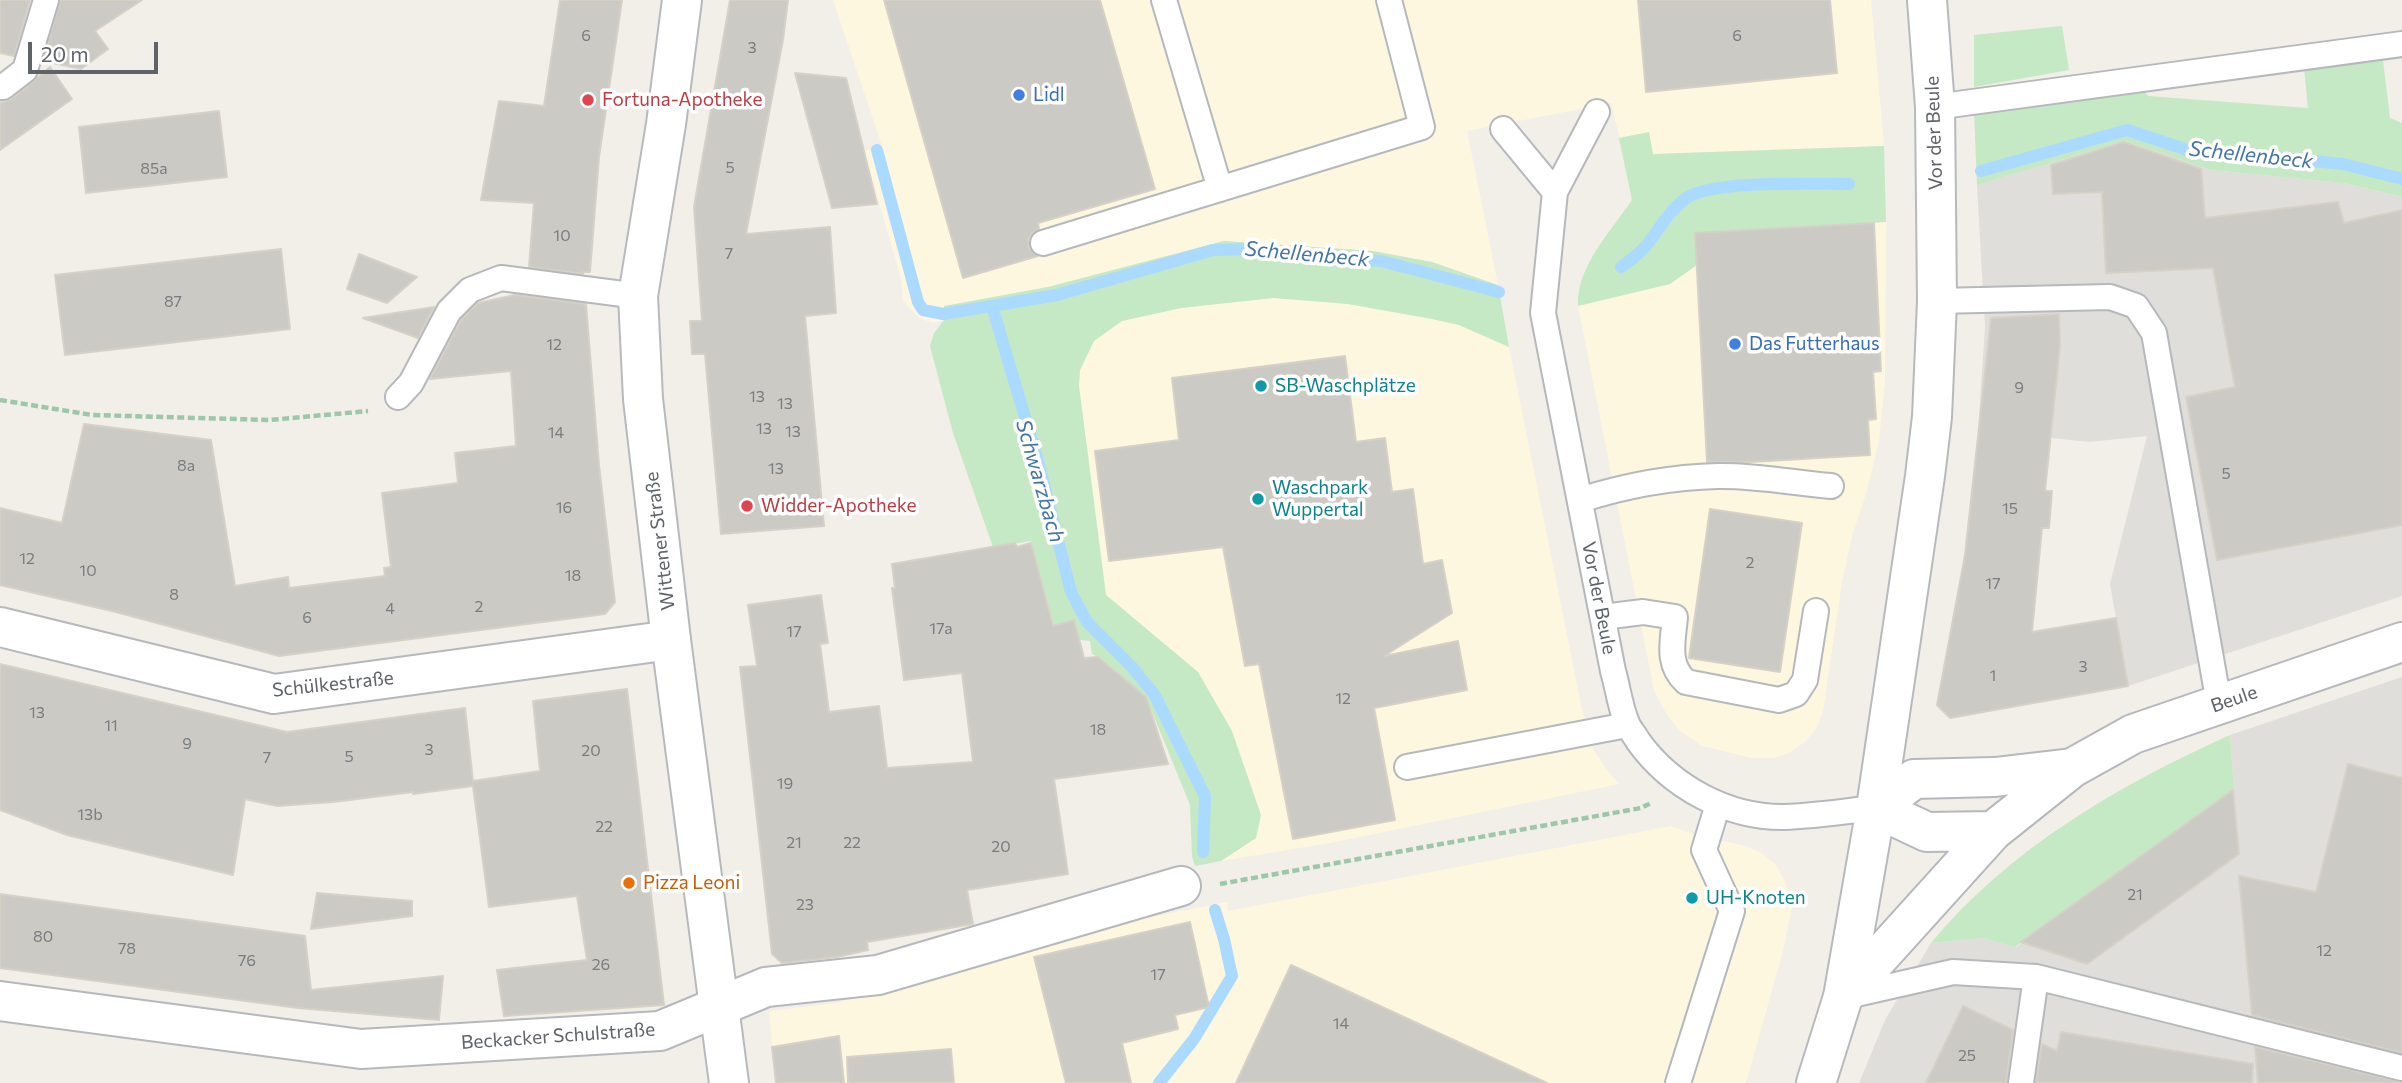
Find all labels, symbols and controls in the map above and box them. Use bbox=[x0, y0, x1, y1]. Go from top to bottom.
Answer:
house number: 6 bbox=[581, 26, 591, 46]
house number: 6 bbox=[1732, 26, 1742, 46]
scale bar bbox=[32, 28, 161, 72]
house number: 3 bbox=[747, 38, 757, 58]
text: 20 m bbox=[41, 41, 89, 66]
street label: Vor der Beule bbox=[1921, 76, 1947, 190]
place label: Lidl bbox=[1033, 84, 1065, 106]
marker: Lidl bbox=[1011, 87, 1027, 103]
place label: Fortuna-Apotheke bbox=[602, 89, 762, 111]
marker: Fortuna-Apotheke bbox=[580, 92, 596, 108]
water label: Schellenbeck bbox=[2188, 136, 2314, 174]
house number: 5 bbox=[725, 158, 735, 178]
house number: 85a bbox=[140, 159, 168, 179]
house number: 10 bbox=[553, 226, 571, 246]
water label: Schellenbeck bbox=[1244, 236, 1370, 272]
house number: 7 bbox=[725, 244, 733, 264]
house number: 87 bbox=[164, 292, 182, 312]
place label: Das Futterhaus bbox=[1749, 333, 1880, 355]
house number: 12 bbox=[546, 335, 562, 355]
marker: Das Futterhaus bbox=[1727, 336, 1743, 352]
place label: SB-Waschplätze bbox=[1275, 375, 1416, 397]
marker: SB-Waschplätze bbox=[1253, 378, 1269, 394]
house number: 9 bbox=[2014, 378, 2024, 398]
house number: 13 bbox=[749, 387, 765, 407]
house number: 13 bbox=[777, 394, 793, 414]
water label: Schwarzbach bbox=[1010, 417, 1070, 545]
house number: 13 bbox=[756, 419, 772, 439]
house number: 13 bbox=[785, 422, 801, 442]
house number: 14 bbox=[548, 423, 564, 443]
house number: 8a bbox=[177, 456, 195, 476]
house number: 13 bbox=[768, 459, 784, 479]
house number: 5 bbox=[2221, 464, 2231, 484]
street label: Wittener Straße bbox=[640, 470, 680, 612]
place label: Waschpark Wuppertal bbox=[1272, 477, 1368, 521]
marker: Waschpark Wuppertal bbox=[1250, 491, 1266, 507]
place label: Widder-Apotheke bbox=[761, 495, 917, 517]
house number: 16 bbox=[556, 498, 572, 518]
marker: Widder-Apotheke bbox=[739, 498, 755, 514]
house number: 15 bbox=[2002, 499, 2018, 519]
street label: Vor der Beule bbox=[1577, 540, 1621, 656]
house number: 12 bbox=[19, 549, 35, 569]
house number: 2 bbox=[1746, 553, 1754, 573]
house number: 10 bbox=[79, 561, 97, 581]
house number: 18 bbox=[565, 566, 581, 586]
house number: 17 bbox=[1985, 574, 2001, 594]
house number: 8 bbox=[169, 585, 179, 605]
house number: 2 bbox=[475, 597, 483, 617]
house number: 4 bbox=[385, 599, 395, 619]
house number: 6 bbox=[302, 608, 312, 628]
house number: 17a bbox=[929, 619, 953, 639]
house number: 17 bbox=[786, 622, 802, 642]
house number: 3 bbox=[2078, 657, 2088, 677]
street label: Schülkestraße bbox=[271, 666, 395, 702]
house number: 1 bbox=[1990, 666, 1996, 686]
street label: Beule bbox=[2208, 680, 2260, 718]
house number: 12 bbox=[1335, 689, 1351, 709]
house number: 13 bbox=[29, 703, 45, 723]
house number: 11 bbox=[104, 716, 118, 736]
house number: 18 bbox=[1090, 720, 1106, 740]
house number: 9 bbox=[182, 734, 192, 754]
house number: 3 bbox=[424, 740, 434, 760]
house number: 20 bbox=[581, 741, 601, 761]
house number: 5 bbox=[344, 747, 354, 767]
house number: 7 bbox=[263, 748, 271, 768]
house number: 19 bbox=[777, 774, 793, 794]
house number: 13b bbox=[77, 805, 103, 825]
house number: 22 bbox=[595, 817, 613, 837]
house number: 21 bbox=[786, 833, 802, 853]
house number: 22 bbox=[843, 833, 861, 853]
house number: 20 bbox=[991, 837, 1011, 857]
place label: Pizza Leoni bbox=[643, 872, 740, 894]
marker: Pizza Leoni bbox=[621, 875, 637, 891]
house number: 21 bbox=[2127, 885, 2143, 905]
place label: UH-Knoten bbox=[1706, 887, 1806, 909]
marker: UH-Knoten bbox=[1684, 890, 1700, 906]
house number: 23 bbox=[796, 895, 814, 915]
house number: 80 bbox=[33, 927, 53, 947]
house number: 78 bbox=[118, 939, 136, 959]
house number: 12 bbox=[2316, 941, 2332, 961]
house number: 76 bbox=[238, 951, 256, 971]
house number: 26 bbox=[592, 955, 610, 975]
house number: 17 bbox=[1150, 965, 1166, 985]
house number: 14 bbox=[1333, 1014, 1349, 1034]
street label: Beckacker Schulstraße bbox=[460, 1018, 656, 1054]
house number: 25 bbox=[1958, 1046, 1976, 1066]

